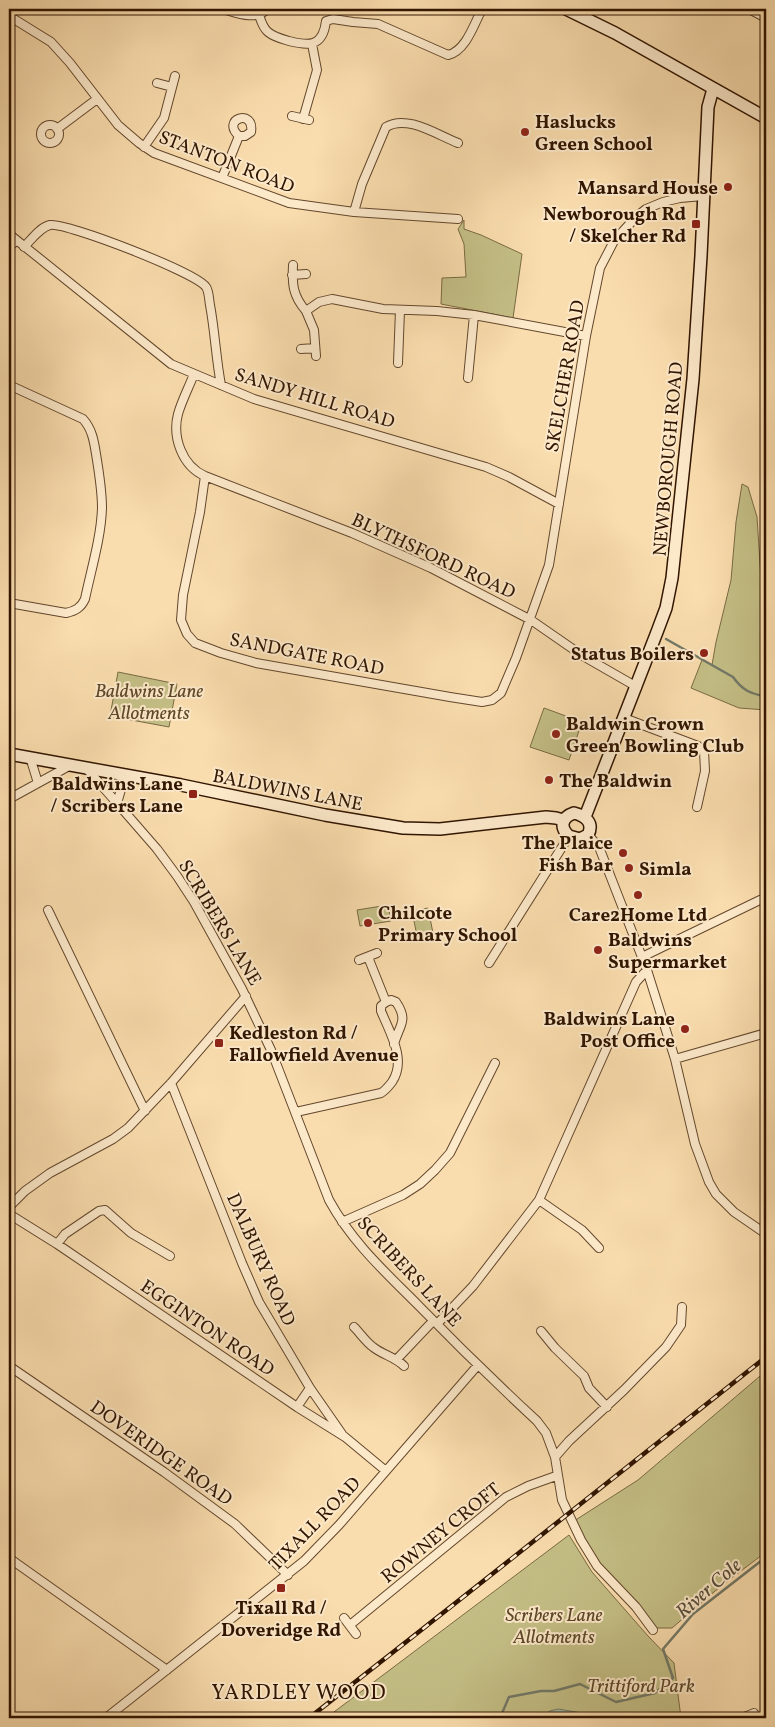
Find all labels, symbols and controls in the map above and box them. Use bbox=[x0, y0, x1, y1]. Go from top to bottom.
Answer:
place label: Haslucks Green School bbox=[535, 110, 653, 158]
street label: STANTON ROAD bbox=[155, 125, 298, 201]
marker: Haslucks Green School bbox=[519, 126, 531, 138]
place label: Mansard House bbox=[577, 176, 718, 202]
marker: Mansard House bbox=[722, 181, 734, 193]
place label: Newborough Rd / Skelcher Rd bbox=[543, 202, 686, 250]
marker: Newborough Rd / Skelcher Rd bbox=[690, 218, 702, 230]
street label: SKELCHER ROAD bbox=[540, 298, 592, 454]
street label: NEWBOROUGH ROAD bbox=[648, 361, 690, 558]
street label: SANDY HILL ROAD bbox=[231, 362, 398, 436]
street label: BLYTHSFORD ROAD bbox=[347, 507, 519, 606]
street label: SANDGATE ROAD bbox=[227, 627, 386, 683]
place label: Status Boilers bbox=[571, 642, 694, 668]
marker: Status Boilers bbox=[698, 647, 710, 659]
park label: Baldwins Lane Allotments bbox=[95, 679, 203, 727]
place label: Baldwin Crown Green Bowling Club bbox=[566, 712, 744, 760]
marker: Baldwin Crown Green Bowling Club bbox=[550, 728, 562, 740]
street label: BALDWINS LANE bbox=[210, 764, 365, 818]
place label: The Baldwin bbox=[559, 769, 672, 795]
place label: Baldwins Lane / Scribers Lane bbox=[50, 772, 183, 820]
marker: The Baldwin bbox=[543, 774, 555, 786]
marker: Baldwins Lane / Scribers Lane bbox=[187, 788, 199, 800]
place label: The Plaice Fish Bar bbox=[521, 831, 613, 879]
marker: The Plaice Fish Bar bbox=[617, 847, 629, 859]
street label: SCRIBERS LANE bbox=[171, 855, 267, 991]
place label: Simla bbox=[639, 857, 692, 883]
marker: Simla bbox=[623, 862, 635, 874]
marker: Care2Home Ltd bbox=[632, 889, 644, 901]
place label: Chilcote Primary School bbox=[378, 901, 517, 949]
place label: Care2Home Ltd bbox=[569, 903, 708, 929]
marker: Chilcote Primary School bbox=[362, 917, 374, 929]
place label: Baldwins Supermarket bbox=[608, 928, 727, 976]
marker: Baldwins Supermarket bbox=[592, 944, 604, 956]
place label: Baldwins Lane Post Office bbox=[543, 1007, 675, 1055]
place label: Kedleston Rd / Fallowfield Avenue bbox=[229, 1021, 399, 1069]
marker: Baldwins Lane Post Office bbox=[679, 1023, 691, 1035]
marker: Kedleston Rd / Fallowfield Avenue bbox=[213, 1037, 225, 1049]
street label: DALBURY ROAD bbox=[219, 1189, 301, 1331]
street label: SCRIBERS LANE bbox=[350, 1211, 467, 1333]
street label: EGGINTON ROAD bbox=[135, 1274, 279, 1383]
street label: DOVERIDGE ROAD bbox=[84, 1395, 237, 1513]
street label: TIXALL ROAD bbox=[264, 1471, 367, 1577]
street label: ROWNEY CROFT bbox=[376, 1477, 507, 1590]
water label: River Cole bbox=[670, 1553, 749, 1626]
marker: Tixall Rd / Doveridge Rd bbox=[275, 1582, 287, 1594]
place label: Tixall Rd / Doveridge Rd bbox=[221, 1596, 341, 1644]
park label: Scribers Lane Allotments bbox=[506, 1603, 602, 1651]
park label: Trittiford Park bbox=[587, 1674, 695, 1700]
district label: YARDLEY WOOD bbox=[211, 1679, 387, 1708]

